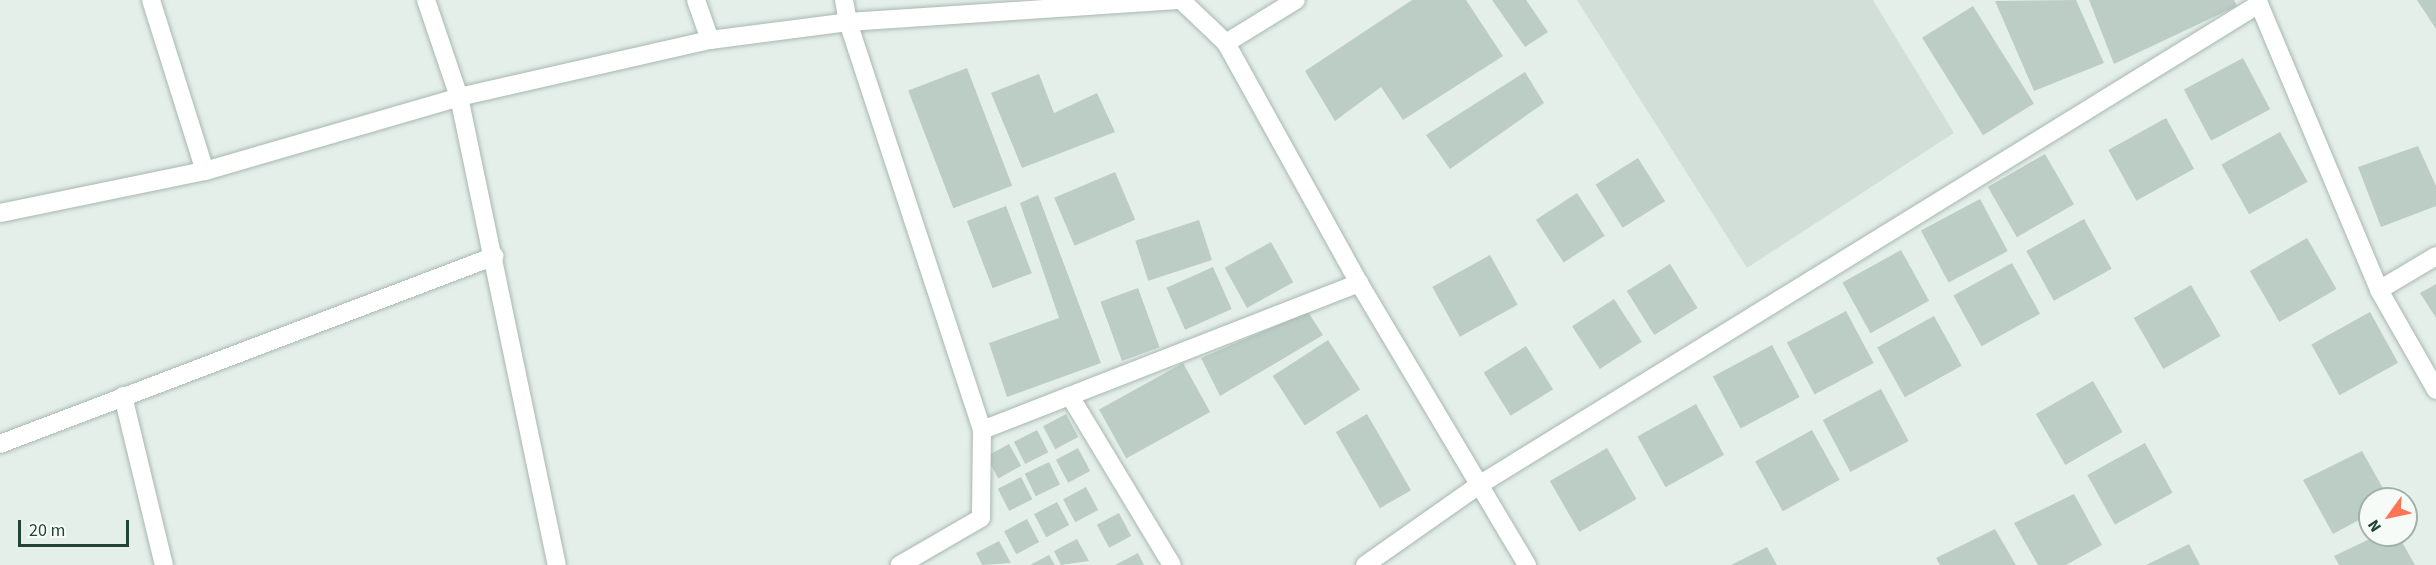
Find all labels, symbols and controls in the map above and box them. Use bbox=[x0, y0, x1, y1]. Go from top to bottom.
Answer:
north arrow bbox=[2358, 487, 2418, 547]
scale bar bbox=[21, 508, 132, 546]
text: N bbox=[2362, 515, 2387, 536]
text: 20 m bbox=[29, 518, 65, 543]

